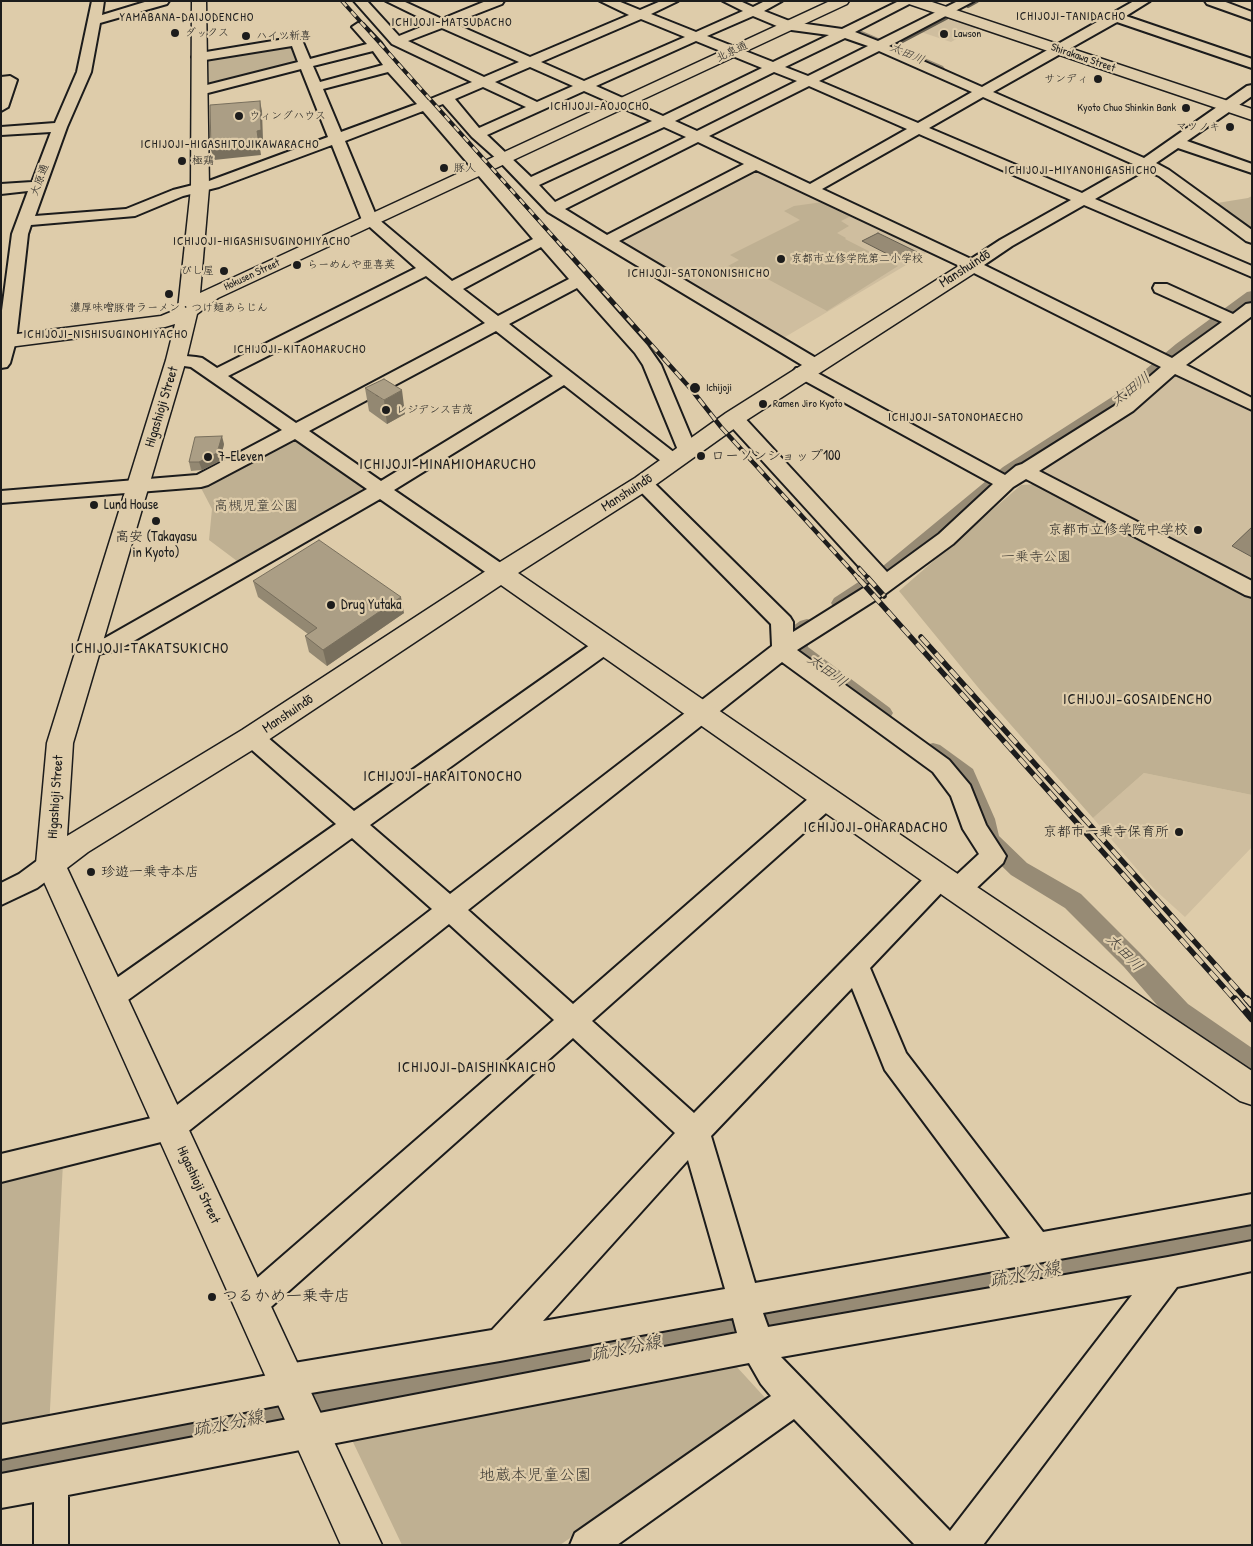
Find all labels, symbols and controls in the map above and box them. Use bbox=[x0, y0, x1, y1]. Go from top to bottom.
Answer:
district label: ICHIJOJI-TANIDACHO bbox=[1014, 10, 1128, 24]
district label: YAMABANA-DAIJODENCHO bbox=[117, 11, 257, 25]
district label: ICHIJOJI-MATSUDACHO bbox=[389, 16, 515, 30]
place label: ダックス bbox=[185, 26, 229, 40]
marker: ダックス bbox=[169, 27, 181, 39]
place label: Lawson bbox=[954, 27, 981, 41]
marker: Lawson bbox=[938, 28, 950, 40]
place label: ハイツ新喜 bbox=[256, 29, 311, 43]
marker: ハイツ新喜 bbox=[240, 30, 252, 42]
street label: 北泉通 bbox=[714, 39, 750, 65]
water label: 太田川 bbox=[888, 40, 926, 68]
street label: Shirakawa Street bbox=[1049, 41, 1117, 75]
place label: サンディ bbox=[1044, 72, 1088, 86]
marker: サンディ bbox=[1092, 73, 1104, 85]
district label: ICHIJOJI-AOJOCHO bbox=[548, 100, 652, 114]
place label: Kyoto Chuo Shinkin Bank bbox=[1077, 101, 1176, 115]
marker: Kyoto Chuo Shinkin Bank bbox=[1180, 102, 1192, 114]
place label: ウィングハウス bbox=[249, 109, 326, 123]
marker: ウィングハウス bbox=[233, 110, 245, 122]
place label: マツノキ bbox=[1176, 120, 1220, 134]
marker: マツノキ bbox=[1224, 121, 1236, 133]
district label: ICHIJOJI-HIGASHITOJIKAWARACHO bbox=[137, 138, 323, 152]
place label: 極鶏 bbox=[192, 154, 214, 168]
marker: 極鶏 bbox=[176, 155, 188, 167]
place label: 豚人 bbox=[454, 161, 476, 175]
street label: 大原通 bbox=[28, 162, 52, 198]
marker: 豚人 bbox=[438, 162, 450, 174]
district label: ICHIJOJI-MIYANOHIGASHICHO bbox=[1001, 164, 1161, 178]
district label: ICHIJOJI-HIGASHISUGINOMIYACHO bbox=[169, 235, 355, 249]
street label: Manshuindō bbox=[936, 246, 994, 292]
place label: 京都市立修学院第二小学校 bbox=[791, 252, 923, 266]
marker: 京都市立修学院第二小学校 bbox=[775, 253, 787, 265]
street label: Hokusen Street bbox=[222, 256, 282, 294]
place label: らーめんや亜喜英 bbox=[307, 258, 395, 272]
marker: らーめんや亜喜英 bbox=[291, 259, 303, 271]
place label: びし屋 bbox=[181, 264, 214, 278]
marker: びし屋 bbox=[218, 265, 230, 277]
district label: ICHIJOJI-SATONONISHICHO bbox=[625, 267, 773, 281]
marker: 濃厚味噌豚骨ラーメン・つけ麺あらじん bbox=[163, 288, 175, 300]
place label: 濃厚味噌豚骨ラーメン・つけ麺あらじん bbox=[70, 301, 268, 315]
district label: ICHIJOJI-NISHISUGINOMIYACHO bbox=[20, 328, 192, 342]
district label: ICHIJOJI-KITAOMARUCHO bbox=[231, 343, 369, 357]
street label: Higashioji Street bbox=[142, 365, 182, 449]
water label: 太田川 bbox=[1108, 369, 1154, 411]
marker: Ichijoji bbox=[688, 381, 702, 395]
place label: Ichijoji bbox=[706, 381, 732, 395]
place label: Ramen Jiro Kyoto bbox=[773, 397, 842, 411]
marker: Ramen Jiro Kyoto bbox=[757, 398, 769, 410]
place label: レジデンス吉茂 bbox=[396, 403, 473, 417]
marker: レジデンス吉茂 bbox=[380, 404, 392, 416]
district label: ICHIJOJI-SATONOMAECHO bbox=[885, 411, 1027, 425]
place label: ローソンショップ100 bbox=[711, 448, 841, 464]
place label: 7-Eleven bbox=[218, 449, 264, 465]
marker: ローソンショップ100 bbox=[695, 450, 707, 462]
marker: 7-Eleven bbox=[202, 451, 214, 463]
district label: ICHIJOJI-MINAMIOMARUCHO bbox=[356, 456, 540, 474]
street label: Manshuindō bbox=[598, 470, 656, 516]
place label: Lund House bbox=[104, 497, 159, 513]
park label: 高槻児童公園 bbox=[214, 498, 298, 514]
marker: Lund House bbox=[88, 499, 100, 511]
marker: 高安 (Takayasu in Kyoto) bbox=[150, 515, 162, 527]
place label: 京都市立修学院中学校 bbox=[1048, 522, 1188, 538]
marker: 京都市立修学院中学校 bbox=[1192, 524, 1204, 536]
place label: 高安 (Takayasu in Kyoto) bbox=[115, 529, 197, 562]
park label: 一乗寺公園 bbox=[1001, 549, 1071, 565]
place label: Drug Yutaka bbox=[341, 597, 401, 613]
marker: Drug Yutaka bbox=[325, 599, 337, 611]
district label: ICHIJOJI-TAKATSUKICHO bbox=[68, 640, 232, 658]
water label: 太田川 bbox=[804, 650, 850, 692]
street label: Manshuindō bbox=[259, 691, 317, 737]
district label: ICHIJOJI-GOSAIDENCHO bbox=[1061, 691, 1215, 709]
street label: Higashioji Street bbox=[45, 755, 67, 839]
district label: ICHIJOJI-HARAITONOCHO bbox=[361, 768, 525, 786]
district label: ICHIJOJI-OHARADACHO bbox=[801, 819, 951, 837]
place label: 京都市一乗寺保育所 bbox=[1043, 824, 1169, 840]
marker: 京都市一乗寺保育所 bbox=[1173, 826, 1185, 838]
place label: 珍遊一乗寺本店 bbox=[101, 864, 199, 880]
marker: 珍遊一乗寺本店 bbox=[85, 866, 97, 878]
water label: 太田川 bbox=[1102, 931, 1146, 975]
district label: ICHIJOJI-DAISHINKAICHO bbox=[395, 1059, 559, 1077]
street label: Higashioji Street bbox=[173, 1144, 223, 1226]
water label: 疏水分線 bbox=[988, 1258, 1062, 1292]
place label: つるかめ一乗寺店 bbox=[222, 1287, 350, 1307]
marker: つるかめ一乗寺店 bbox=[206, 1291, 218, 1303]
water label: 疏水分線 bbox=[589, 1332, 663, 1366]
water label: 疏水分線 bbox=[191, 1407, 265, 1441]
park label: 地蔵本児童公園 bbox=[479, 1466, 591, 1486]

